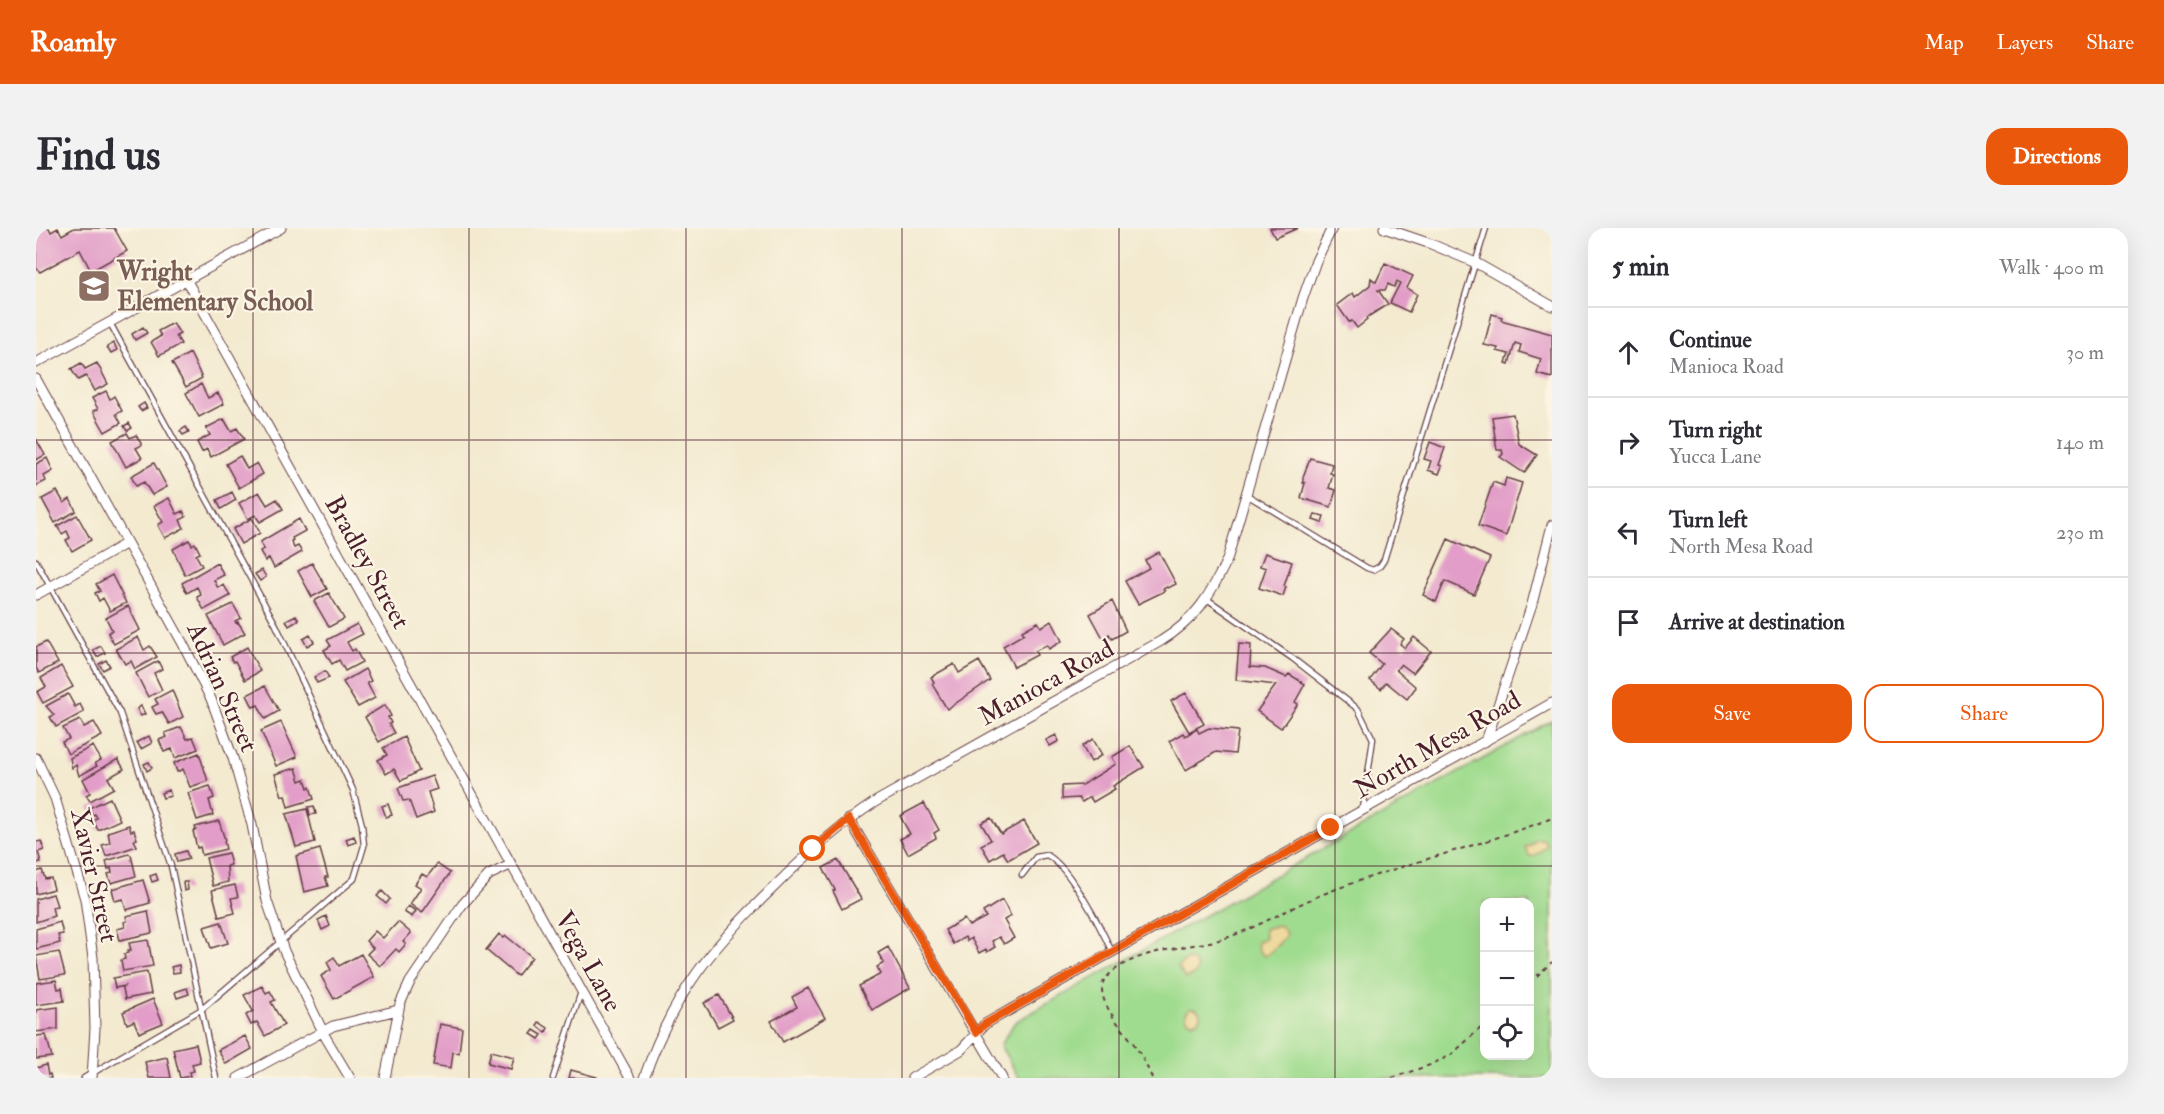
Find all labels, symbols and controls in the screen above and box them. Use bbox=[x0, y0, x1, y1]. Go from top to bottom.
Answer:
text: Roamly bbox=[30, 25, 116, 60]
text: Map bbox=[1924, 29, 1964, 56]
text: Layers bbox=[1997, 29, 2053, 56]
text: Share bbox=[2086, 29, 2134, 56]
button: Directions bbox=[1986, 128, 2128, 185]
text: Find us bbox=[36, 130, 160, 182]
text: 5 min bbox=[1612, 251, 1669, 283]
text: Walk · 400 m bbox=[1999, 255, 2104, 280]
place label: Wright Elementary School bbox=[116, 256, 314, 319]
school or university icon: Wright Elementary School bbox=[76, 268, 112, 304]
text: Continue bbox=[1669, 326, 1752, 354]
icon: ahead bbox=[1612, 336, 1645, 369]
text: 30 m bbox=[2066, 340, 2104, 365]
text: Manioca Road bbox=[1669, 354, 1784, 379]
text: Turn right bbox=[1669, 416, 1762, 444]
icon: right bbox=[1612, 426, 1645, 459]
text: 140 m bbox=[2056, 430, 2104, 455]
text: Yucca Lane bbox=[1669, 444, 1761, 469]
street label: Bradley Street bbox=[317, 490, 417, 635]
text: Turn left bbox=[1669, 506, 1748, 534]
icon: left bbox=[1612, 516, 1645, 549]
text: 230 m bbox=[2056, 520, 2104, 545]
text: North Mesa Road bbox=[1669, 534, 1813, 559]
icon: arrive bbox=[1612, 606, 1645, 639]
text: Arrive at destination bbox=[1669, 608, 1845, 636]
street label: Adrian Street bbox=[179, 617, 265, 757]
street label: Manioca Road bbox=[973, 633, 1120, 733]
street label: North Mesa Road bbox=[1348, 684, 1527, 806]
button: Save bbox=[1612, 684, 1852, 743]
button: Share bbox=[1864, 684, 2104, 743]
street label: Xavier Street bbox=[63, 805, 125, 946]
route end bbox=[1317, 814, 1343, 840]
route start bbox=[799, 835, 825, 861]
map controls bbox=[1480, 898, 1534, 1060]
button: + bbox=[1480, 898, 1534, 952]
street label: Vega Lane bbox=[547, 906, 629, 1017]
button: − bbox=[1480, 952, 1534, 1006]
button: locate bbox=[1480, 1006, 1534, 1060]

